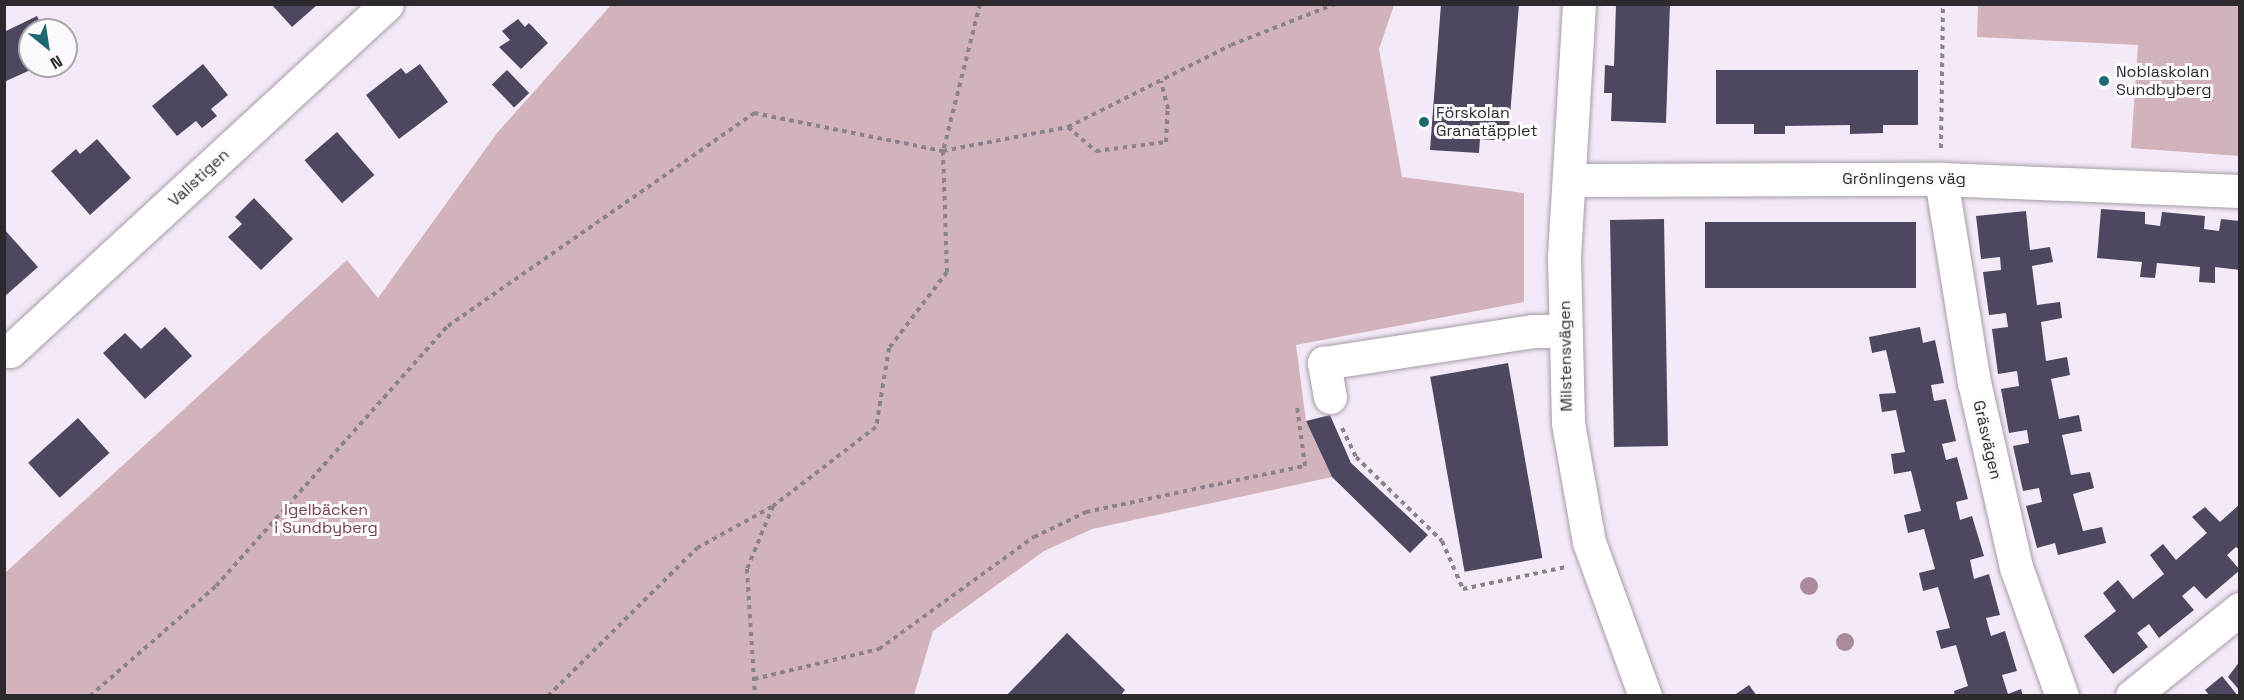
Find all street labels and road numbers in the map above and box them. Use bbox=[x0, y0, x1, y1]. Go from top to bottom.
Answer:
street label: Vallstigen bbox=[165, 145, 233, 211]
street label: Grönlingens väg bbox=[1842, 169, 1966, 189]
street label: Milstensvägen bbox=[1555, 300, 1577, 412]
street label: Gräsvägen bbox=[1969, 399, 2005, 481]

